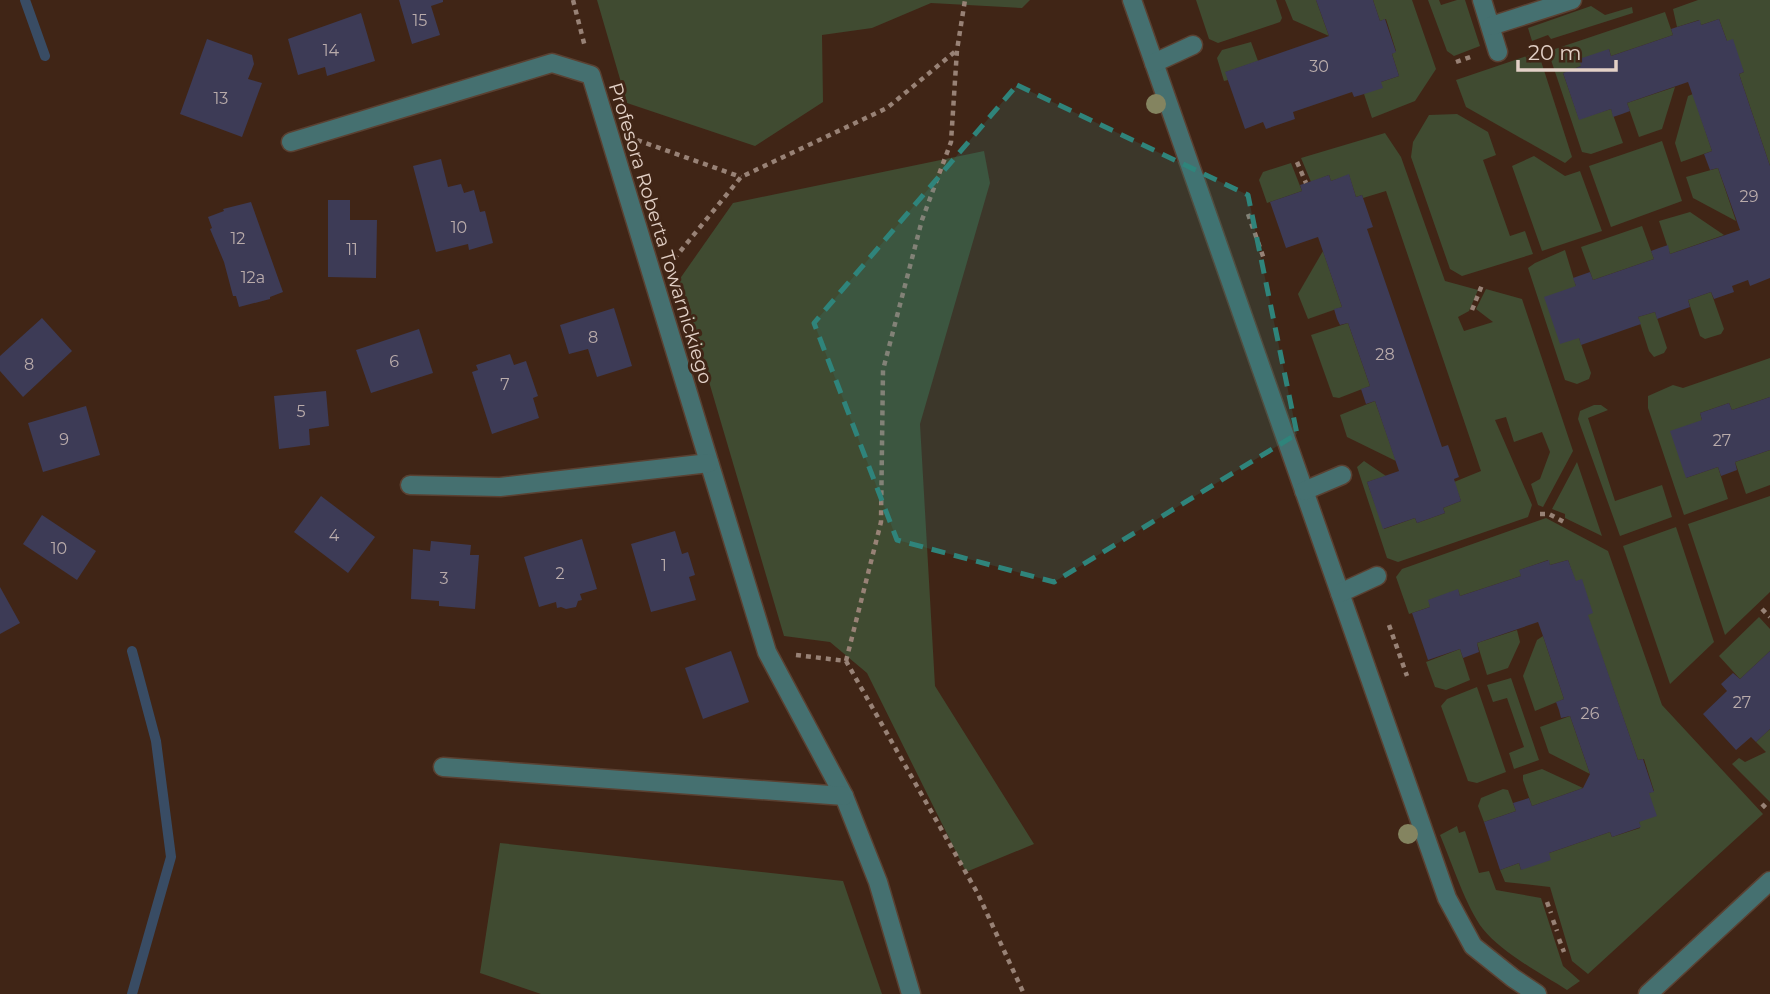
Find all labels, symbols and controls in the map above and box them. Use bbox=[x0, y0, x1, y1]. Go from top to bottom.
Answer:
house number: 15 bbox=[413, 11, 427, 30]
scale bar bbox=[1518, 28, 1616, 72]
text: 20 m bbox=[1528, 40, 1582, 65]
house number: 14 bbox=[323, 41, 340, 60]
house number: 30 bbox=[1309, 57, 1329, 76]
street label: Profesora Roberta Towarnickiego bbox=[604, 80, 717, 387]
house number: 13 bbox=[214, 89, 228, 108]
house number: 29 bbox=[1740, 187, 1758, 206]
house number: 10 bbox=[451, 218, 467, 237]
house number: 12 bbox=[231, 229, 245, 248]
house number: 11 bbox=[346, 240, 358, 259]
house number: 12a bbox=[241, 268, 265, 287]
house number: 8 bbox=[588, 328, 598, 347]
house number: 28 bbox=[1375, 345, 1395, 364]
house number: 6 bbox=[389, 352, 399, 371]
house number: 8 bbox=[24, 355, 34, 374]
house number: 7 bbox=[500, 375, 510, 394]
house number: 5 bbox=[296, 402, 306, 421]
house number: 9 bbox=[59, 430, 69, 449]
house number: 27 bbox=[1713, 431, 1731, 450]
house number: 4 bbox=[329, 526, 340, 545]
house number: 10 bbox=[51, 539, 67, 558]
house number: 1 bbox=[661, 556, 667, 575]
house number: 2 bbox=[555, 564, 565, 583]
house number: 3 bbox=[439, 569, 449, 588]
house number: 27 bbox=[1733, 693, 1751, 712]
house number: 26 bbox=[1581, 704, 1600, 723]

